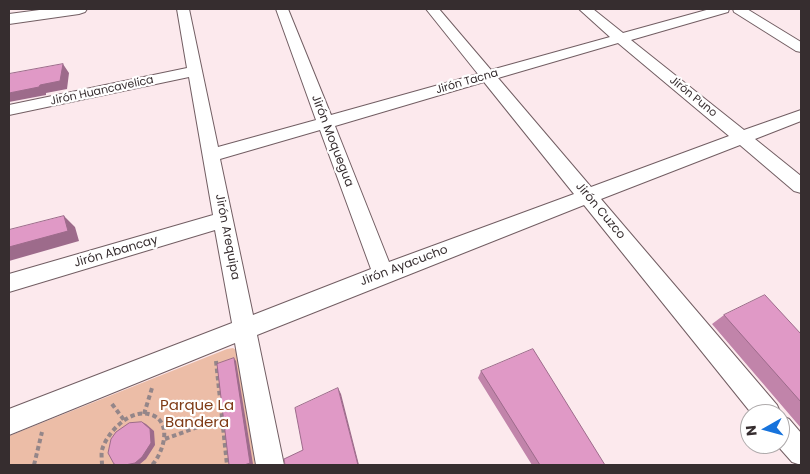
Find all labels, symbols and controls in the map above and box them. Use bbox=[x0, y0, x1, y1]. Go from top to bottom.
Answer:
street label: Jirón Tacna bbox=[434, 67, 500, 97]
street label: Jirón Huancavelica bbox=[49, 74, 155, 108]
street label: Jirón Puno bbox=[667, 74, 719, 120]
street label: Jirón Moquegua bbox=[308, 93, 356, 189]
street label: Jirón Cuzco bbox=[572, 180, 628, 242]
street label: Jirón Arequipa bbox=[212, 193, 242, 281]
street label: Jirón Abancay bbox=[72, 233, 160, 271]
street label: Jirón Ayacucho bbox=[358, 243, 450, 289]
park label: Parque La Bandera bbox=[160, 397, 234, 432]
north arrow bbox=[740, 404, 790, 454]
text: N bbox=[741, 424, 762, 437]

